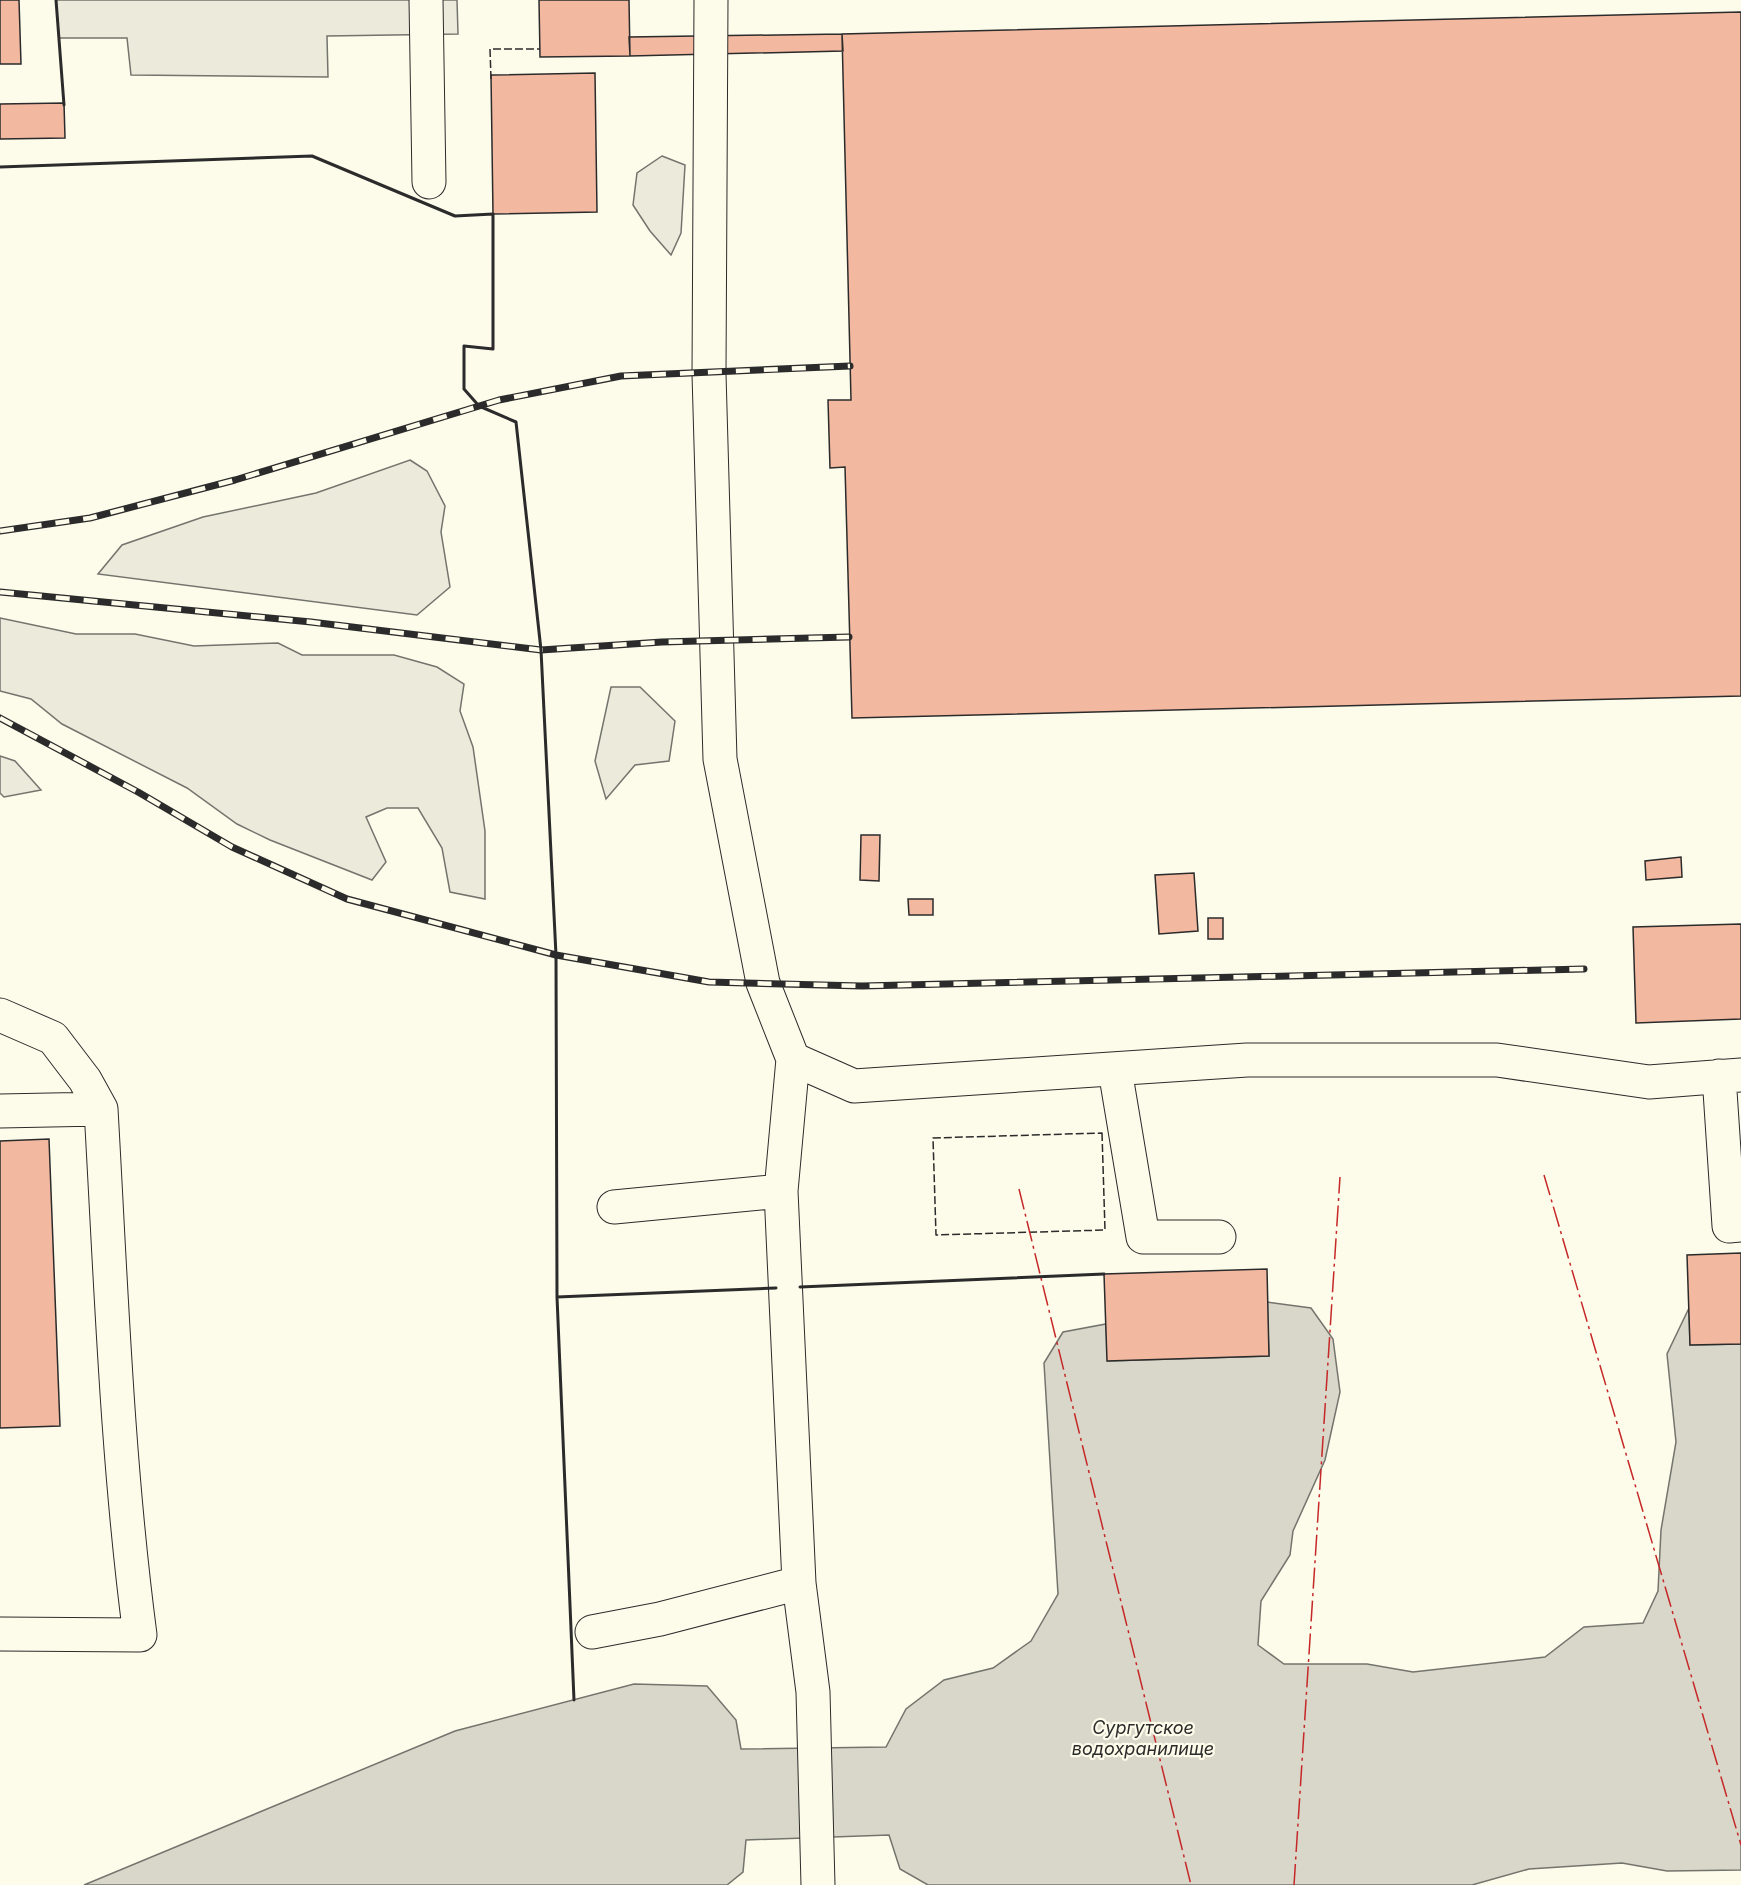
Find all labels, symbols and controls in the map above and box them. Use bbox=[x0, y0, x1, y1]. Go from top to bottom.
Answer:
water label: Сургутское водохранилище bbox=[1072, 1717, 1214, 1759]

